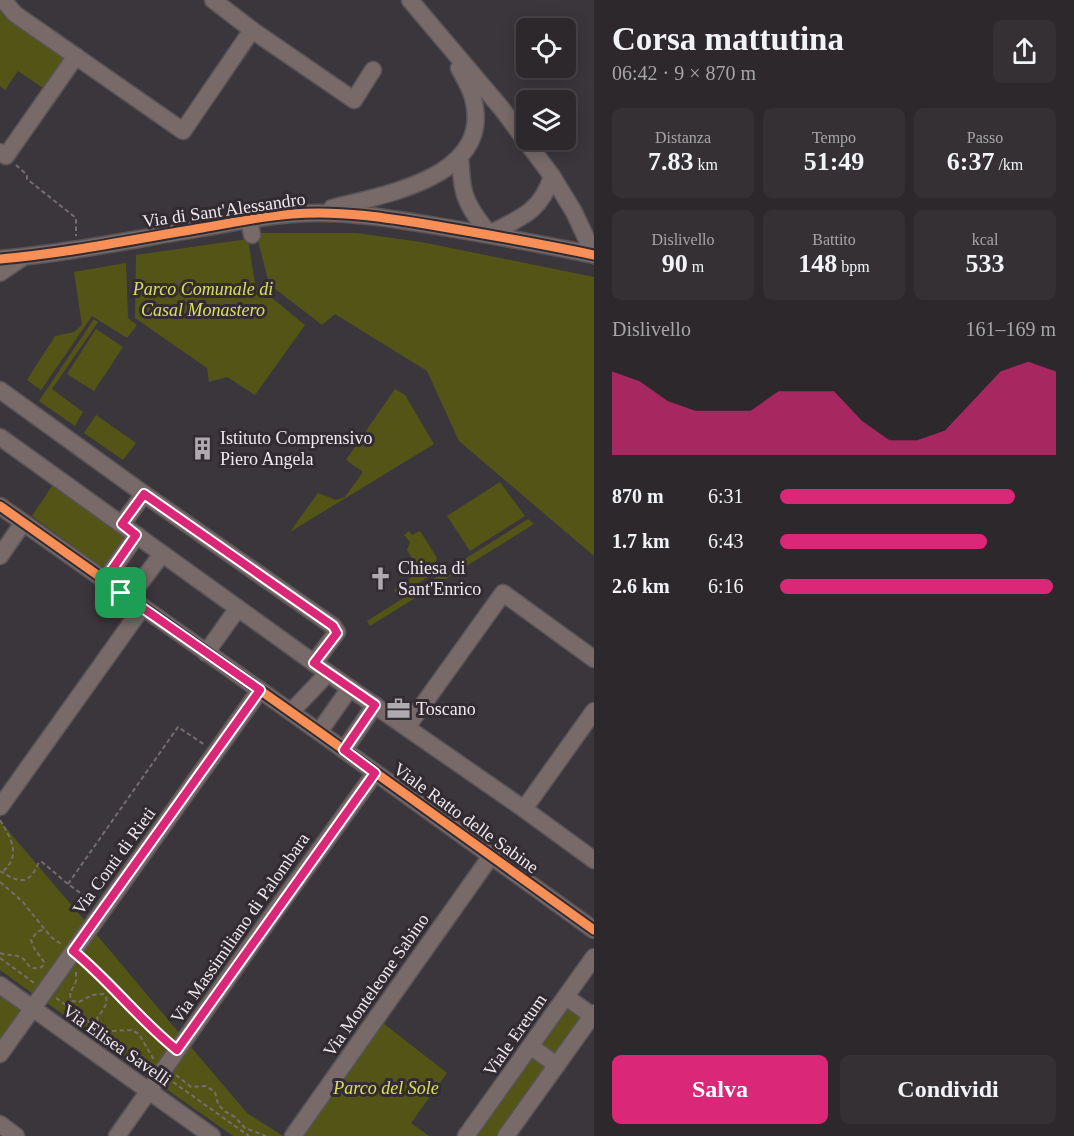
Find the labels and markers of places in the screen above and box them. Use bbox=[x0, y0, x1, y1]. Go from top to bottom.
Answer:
place label: Istituto Comprensivo Piero Angela bbox=[220, 428, 373, 469]
building icon: Istituto Comprensivo Piero Angela bbox=[189, 435, 215, 461]
place label: Chiesa di Sant'Enrico bbox=[398, 558, 481, 599]
church icon: Chiesa di Sant'Enrico bbox=[367, 565, 393, 591]
pin bbox=[95, 567, 146, 618]
office icon: Toscano bbox=[385, 696, 411, 722]
place label: Toscano bbox=[416, 699, 476, 719]

